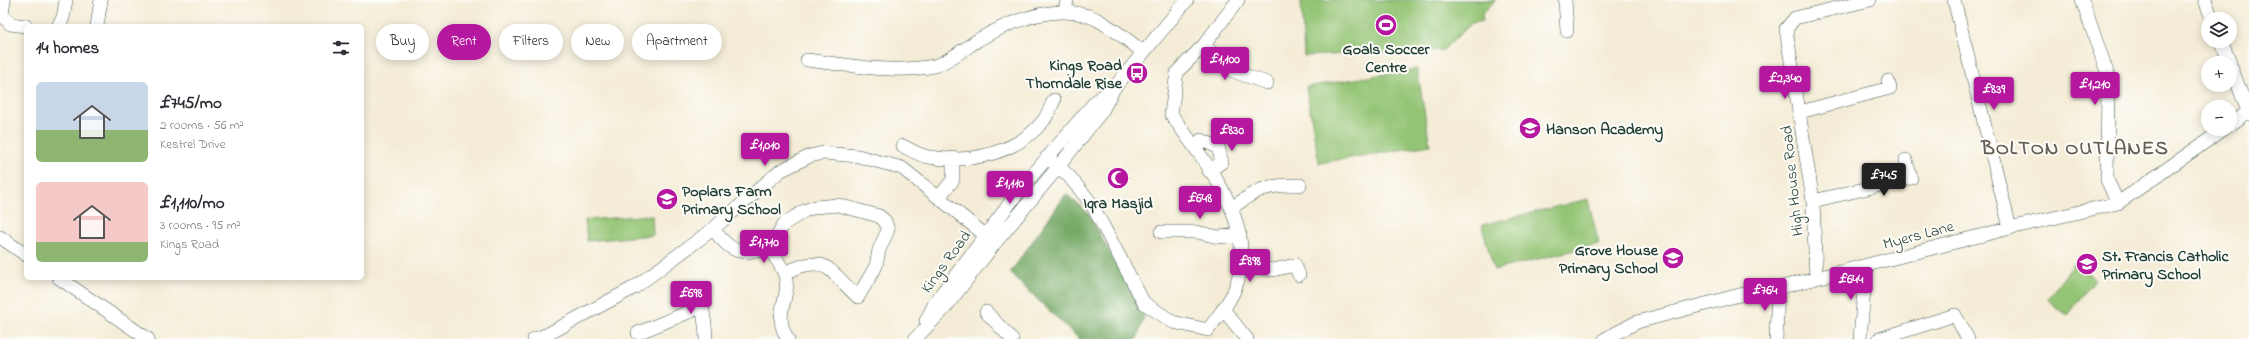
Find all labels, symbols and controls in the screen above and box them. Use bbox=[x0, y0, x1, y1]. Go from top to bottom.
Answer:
sports icon: Goals Soccer Centre bbox=[1373, 12, 1399, 38]
map controls bbox=[2201, 12, 2237, 136]
button: layers bbox=[2201, 12, 2237, 48]
chip: Buy bbox=[376, 24, 429, 60]
chip: Rent bbox=[437, 24, 491, 60]
chip: Filters bbox=[499, 24, 563, 60]
chip: New bbox=[571, 24, 624, 60]
chip: Apartment bbox=[632, 24, 722, 60]
text: 14 homes bbox=[36, 36, 99, 61]
icon: filters bbox=[330, 37, 352, 59]
place label: Goals Soccer Centre bbox=[1343, 38, 1430, 80]
pin: £1,100 bbox=[1192, 47, 1258, 81]
text: £1,100 bbox=[1210, 50, 1240, 69]
place label: Kings Road Thorndale Rise bbox=[1026, 54, 1123, 96]
button: + bbox=[2201, 56, 2237, 92]
bus stop icon: Kings Road Thorndale Rise bbox=[1124, 60, 1150, 86]
pin: £2,340 bbox=[1752, 66, 1818, 100]
text: £2,340 bbox=[1768, 69, 1802, 88]
pin: £1,210 bbox=[2062, 72, 2128, 106]
text: £1,210 bbox=[2080, 75, 2110, 94]
pin: £839 bbox=[1970, 77, 2018, 111]
text: £839 bbox=[1983, 80, 2005, 99]
text: £745/mo bbox=[160, 91, 222, 116]
icon: home bbox=[68, 98, 116, 146]
button: − bbox=[2201, 100, 2237, 136]
school or university icon: Hanson Academy bbox=[1517, 115, 1543, 141]
text: 2 rooms · 56 m² bbox=[160, 116, 244, 135]
pin: £830 bbox=[1208, 118, 1256, 152]
place label: Hanson Academy bbox=[1546, 118, 1663, 143]
text: £830 bbox=[1220, 121, 1244, 140]
street label: High House Road bbox=[1775, 124, 1811, 237]
pin: £1,010 bbox=[732, 133, 798, 167]
text: Kestrel Drive bbox=[160, 135, 226, 154]
district label: BOLTON OUTLANES bbox=[1980, 135, 2169, 164]
text: £1,010 bbox=[750, 136, 780, 155]
pin: £745 bbox=[1860, 163, 1908, 197]
mosque icon: Iqra Masjid bbox=[1105, 165, 1131, 191]
text: £745 bbox=[1871, 166, 1897, 185]
pin: £1,110 bbox=[977, 171, 1043, 205]
text: £1,110 bbox=[996, 174, 1024, 193]
place label: Poplars Farm Primary School bbox=[682, 180, 781, 223]
school or university icon: Poplars Farm Primary School bbox=[654, 186, 680, 212]
pin: £648 bbox=[1176, 186, 1224, 220]
text: £648 bbox=[1188, 189, 1212, 208]
text: £1,110/mo bbox=[160, 191, 225, 216]
place label: Iqra Masjid bbox=[1083, 192, 1153, 216]
icon: home bbox=[68, 198, 116, 246]
street label: Myers Lane bbox=[1880, 215, 1957, 257]
text: 3 rooms · 95 m² bbox=[160, 216, 241, 235]
street label: Kings Road bbox=[916, 226, 978, 299]
pin: £1,710 bbox=[731, 230, 797, 264]
text: £1,710 bbox=[749, 233, 779, 252]
text: Kings Road bbox=[160, 235, 219, 254]
place label: Grove House Primary School bbox=[1559, 239, 1659, 282]
school or university icon: Grove House Primary School bbox=[1660, 245, 1686, 271]
place label: St. Francis Catholic Primary School bbox=[2102, 245, 2229, 288]
pin: £898 bbox=[1226, 249, 1274, 283]
school or university icon: St. Francis Catholic Primary School bbox=[2074, 251, 2100, 277]
text: £898 bbox=[1239, 252, 1261, 271]
pin: £644 bbox=[1827, 267, 1875, 301]
text: £644 bbox=[1839, 270, 1863, 289]
pin: £764 bbox=[1741, 278, 1789, 312]
pin: £698 bbox=[667, 281, 715, 315]
text: £764 bbox=[1753, 281, 1777, 300]
text: £698 bbox=[680, 284, 702, 303]

